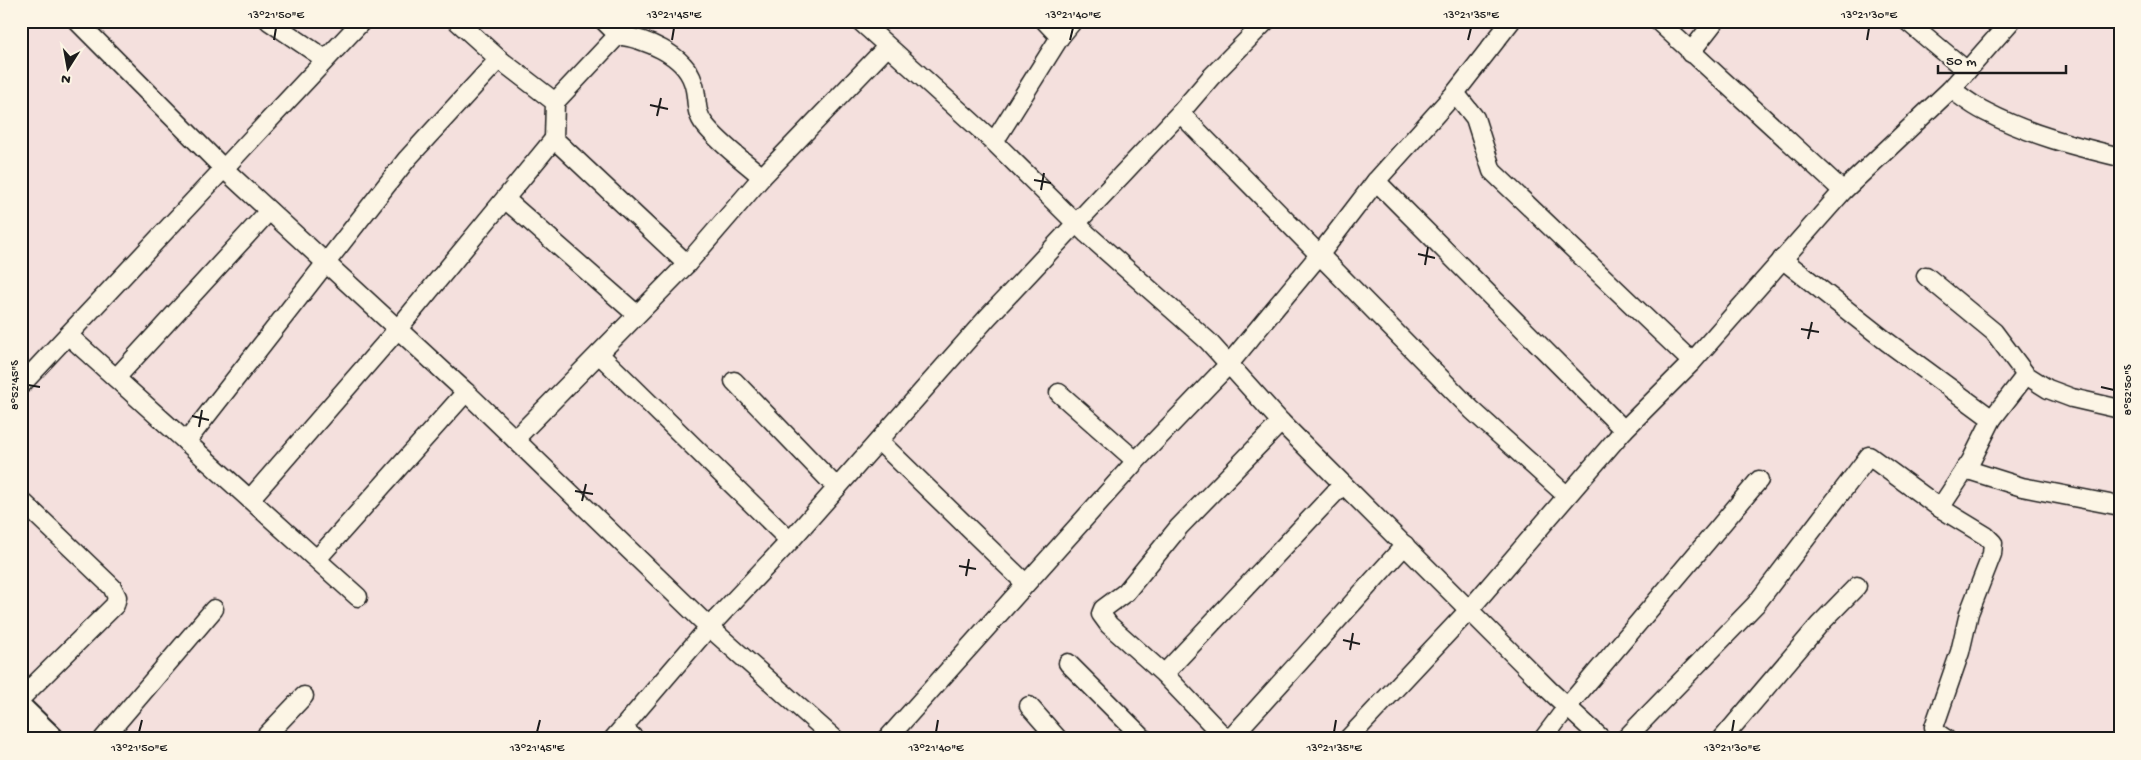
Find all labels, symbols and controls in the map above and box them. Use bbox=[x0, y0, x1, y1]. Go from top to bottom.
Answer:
text: 13°21'50"E bbox=[247, 9, 304, 23]
text: 13°21'45"E bbox=[646, 9, 702, 23]
text: 13°21'40"E bbox=[1044, 9, 1101, 23]
text: 13°21'35"E bbox=[1442, 9, 1499, 23]
text: 13°21'30"E bbox=[1840, 9, 1897, 23]
north arrow bbox=[42, 42, 92, 92]
scale bar bbox=[1938, 42, 2066, 74]
text: 50 m bbox=[1946, 53, 1977, 71]
text: N bbox=[60, 69, 72, 88]
text: 8°52'45"S bbox=[9, 360, 23, 410]
text: 8°52'50"S bbox=[2122, 364, 2136, 415]
text: 13°21'50"E bbox=[110, 742, 167, 756]
text: 13°21'45"E bbox=[509, 742, 565, 756]
text: 13°21'40"E bbox=[907, 742, 964, 756]
text: 13°21'35"E bbox=[1305, 742, 1362, 756]
text: 13°21'30"E bbox=[1703, 742, 1760, 756]

